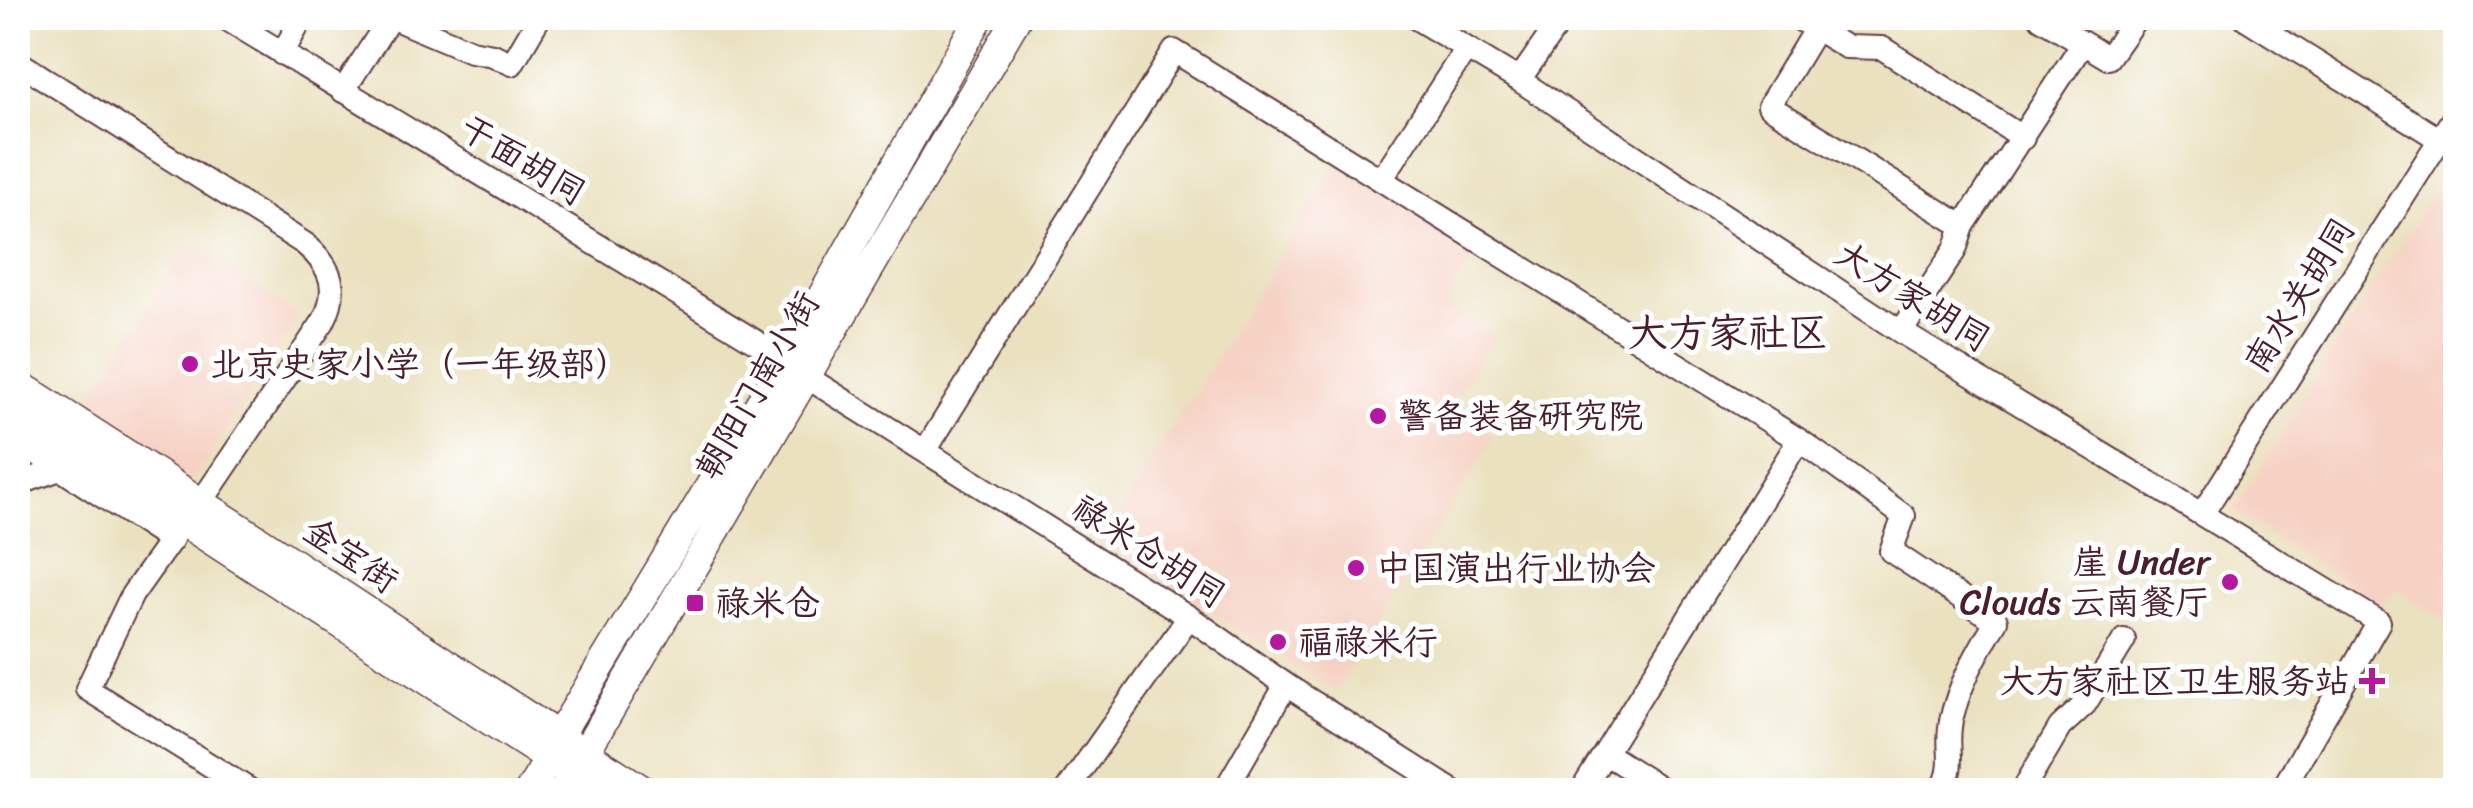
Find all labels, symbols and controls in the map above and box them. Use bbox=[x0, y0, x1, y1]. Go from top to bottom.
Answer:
street label: 干面胡同 bbox=[447, 97, 599, 223]
street label: 南水关胡同 bbox=[2226, 204, 2372, 386]
street label: 大方家胡同 bbox=[1822, 223, 2004, 369]
street label: 朝阳门南小街 bbox=[678, 279, 836, 491]
district label: 大方家社区 bbox=[1628, 297, 1828, 368]
place label: 北京史家小学（一年级部） bbox=[210, 333, 630, 395]
marker: 北京史家小学（一年级部） bbox=[179, 353, 201, 375]
place label: 警备装备研究院 bbox=[1398, 385, 1643, 447]
marker: 警备装备研究院 bbox=[1367, 405, 1389, 427]
street label: 禄米仓胡同 bbox=[1059, 477, 1239, 625]
street label: 金宝街 bbox=[290, 500, 412, 610]
place label: 崖 Under Clouds 云南餐厅 bbox=[1960, 531, 2212, 633]
place label: 中国演出行业协会 bbox=[1376, 537, 1656, 599]
marker: 中国演出行业协会 bbox=[1345, 557, 1367, 579]
marker: 崖 Under Clouds 云南餐厅 bbox=[2219, 571, 2241, 593]
place label: 禄米仓 bbox=[715, 572, 820, 634]
marker: 禄米仓 bbox=[684, 592, 706, 614]
place label: 福禄米行 bbox=[1298, 611, 1438, 673]
marker: 福禄米行 bbox=[1267, 631, 1289, 653]
place label: 大方家社区卫生服务站 bbox=[2000, 650, 2350, 712]
marker: 大方家社区卫生服务站 bbox=[2359, 668, 2385, 694]

